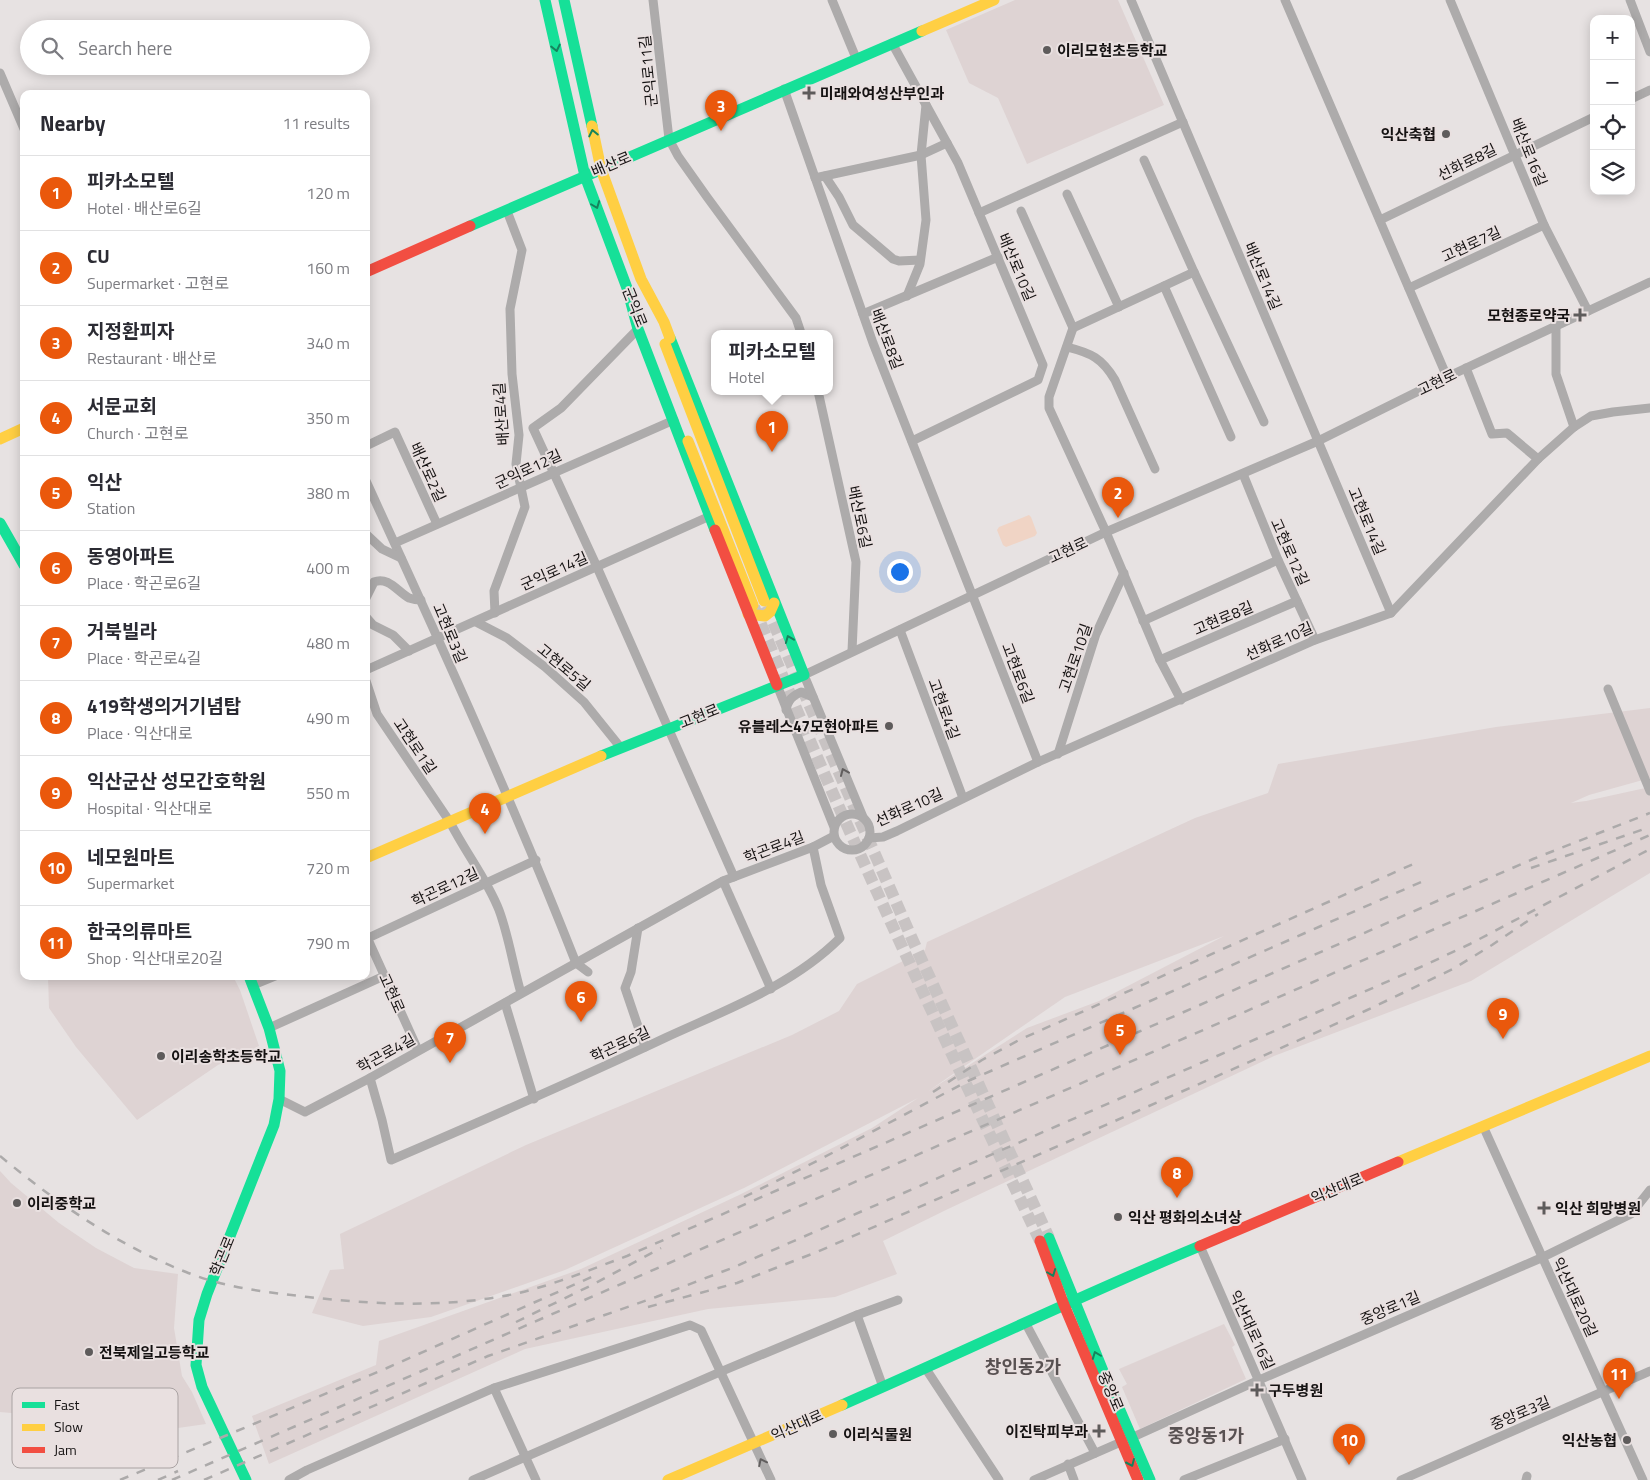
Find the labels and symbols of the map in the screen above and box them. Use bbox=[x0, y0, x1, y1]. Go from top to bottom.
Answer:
street label: 군익로11길 bbox=[633, 34, 663, 108]
place label: 이리모현초등학교 bbox=[1057, 39, 1168, 62]
one-way arrow bbox=[550, 43, 561, 52]
marker: 이리모현초등학교 bbox=[1041, 44, 1053, 56]
place label: 미래와여성산부인과 bbox=[820, 82, 944, 105]
marker: 미래와여성산부인과 bbox=[802, 86, 816, 100]
pin: 3 bbox=[705, 90, 737, 131]
street label: 배산로16길 bbox=[1505, 114, 1553, 190]
place label: 익산축협 bbox=[1381, 123, 1436, 146]
marker: 익산축협 bbox=[1440, 128, 1452, 140]
one-way arrow bbox=[588, 129, 599, 138]
street label: 선화로8길 bbox=[1433, 138, 1501, 186]
street label: 배산로 bbox=[587, 145, 635, 183]
one-way arrow bbox=[590, 200, 600, 209]
street label: 고현로7길 bbox=[1437, 220, 1505, 268]
street label: 배산로10길 bbox=[992, 229, 1042, 305]
street label: 배산로14길 bbox=[1238, 238, 1288, 314]
street label: 군익로 bbox=[617, 283, 653, 331]
place label: 모현종로약국 bbox=[1487, 304, 1570, 327]
street label: 배산로8길 bbox=[865, 305, 909, 373]
marker: 모현종로약국 bbox=[1574, 309, 1586, 321]
street label: 고현로 bbox=[1413, 363, 1461, 401]
street label: 배산로4길 bbox=[487, 381, 515, 447]
pin: 1 bbox=[756, 411, 788, 452]
street label: 배산로2길 bbox=[404, 438, 452, 506]
street label: 군익로12길 bbox=[491, 443, 565, 495]
pin: 2 bbox=[1102, 477, 1134, 518]
street label: 배산로6길 bbox=[842, 483, 878, 551]
street label: 고현로14길 bbox=[1342, 483, 1392, 559]
street label: 고현로12길 bbox=[1265, 514, 1315, 590]
street label: 고현로 bbox=[1044, 531, 1092, 569]
street label: 군익로14길 bbox=[516, 546, 592, 596]
your location bbox=[887, 559, 913, 585]
street label: 고현로8길 bbox=[1189, 595, 1257, 641]
street label: 고현로3길 bbox=[427, 599, 473, 667]
street label: 선화로10길 bbox=[1241, 616, 1317, 666]
street label: 고현로10길 bbox=[1052, 620, 1098, 696]
one-way arrow bbox=[785, 635, 795, 644]
street label: 고현로5길 bbox=[532, 638, 596, 696]
street label: 고현로6길 bbox=[996, 639, 1040, 707]
street label: 고현로4길 bbox=[922, 675, 966, 743]
street label: 고현로 bbox=[675, 698, 723, 734]
street label: 고현로1길 bbox=[388, 713, 442, 779]
place label: 유블레스47모현아파트 bbox=[738, 715, 879, 738]
marker: 유블레스47모현아파트 bbox=[883, 720, 895, 732]
one-way arrow bbox=[840, 768, 850, 777]
street label: 선화로10길 bbox=[871, 782, 947, 832]
pin: 4 bbox=[469, 793, 501, 834]
street label: 학곤로4길 bbox=[740, 825, 808, 869]
street label: 학곤로12길 bbox=[408, 861, 482, 913]
street label: 고현로 bbox=[373, 969, 411, 1017]
pin: 6 bbox=[565, 981, 597, 1022]
pin: 9 bbox=[1487, 998, 1519, 1039]
pin: 5 bbox=[1104, 1014, 1136, 1055]
street label: 학곤로6길 bbox=[586, 1020, 654, 1068]
pin: 7 bbox=[434, 1022, 466, 1063]
street label: 학곤로4길 bbox=[353, 1028, 419, 1078]
place label: 이리송학초등학교 bbox=[171, 1045, 282, 1068]
marker: 이리송학초등학교 bbox=[155, 1050, 167, 1062]
pin: 8 bbox=[1161, 1157, 1193, 1198]
street label: 익산대로 bbox=[1307, 1167, 1367, 1209]
place label: 이리중학교 bbox=[27, 1192, 96, 1215]
marker: 이리중학교 bbox=[11, 1197, 23, 1209]
place label: 익산 희망병원 bbox=[1555, 1197, 1641, 1220]
marker: 익산 희망병원 bbox=[1537, 1201, 1551, 1215]
place label: 익산 평화의소녀상 bbox=[1128, 1206, 1242, 1229]
marker: 익산 평화의소녀상 bbox=[1112, 1211, 1124, 1223]
street label: 학곤로 bbox=[204, 1232, 240, 1280]
street label: 익산대로20길 bbox=[1546, 1253, 1604, 1341]
one-way arrow bbox=[1046, 1268, 1056, 1277]
street label: 중앙로1길 bbox=[1356, 1285, 1424, 1331]
street label: 익산대로16길 bbox=[1223, 1286, 1281, 1374]
place label: 전북제일고등학교 bbox=[99, 1341, 210, 1364]
marker: 전북제일고등학교 bbox=[83, 1346, 95, 1358]
one-way arrow bbox=[1092, 1351, 1103, 1360]
district label: 창인동2가 bbox=[985, 1353, 1062, 1380]
pin: 11 bbox=[1603, 1358, 1635, 1399]
street label: 중앙로 bbox=[1092, 1367, 1130, 1415]
place label: 구두병원 bbox=[1268, 1379, 1323, 1402]
marker: 구두병원 bbox=[1250, 1383, 1264, 1397]
legend bbox=[12, 1388, 178, 1468]
street label: 중앙로3길 bbox=[1486, 1390, 1554, 1436]
text: Fast bbox=[54, 1394, 79, 1415]
street label: 익산대로 bbox=[767, 1403, 827, 1447]
text: Slow bbox=[54, 1416, 83, 1437]
place label: 이진탁피부과 bbox=[1005, 1420, 1088, 1443]
district label: 중앙동1가 bbox=[1168, 1422, 1245, 1449]
place label: 이리식물원 bbox=[843, 1423, 912, 1446]
marker: 이진탁피부과 bbox=[1092, 1424, 1106, 1438]
pin: 10 bbox=[1333, 1424, 1365, 1465]
marker: 이리식물원 bbox=[827, 1428, 839, 1440]
place label: 익산농협 bbox=[1562, 1429, 1617, 1452]
marker: 익산농협 bbox=[1621, 1434, 1633, 1446]
text: Jam bbox=[54, 1439, 77, 1460]
one-way arrow bbox=[758, 1458, 768, 1467]
one-way arrow bbox=[1124, 1458, 1135, 1467]

